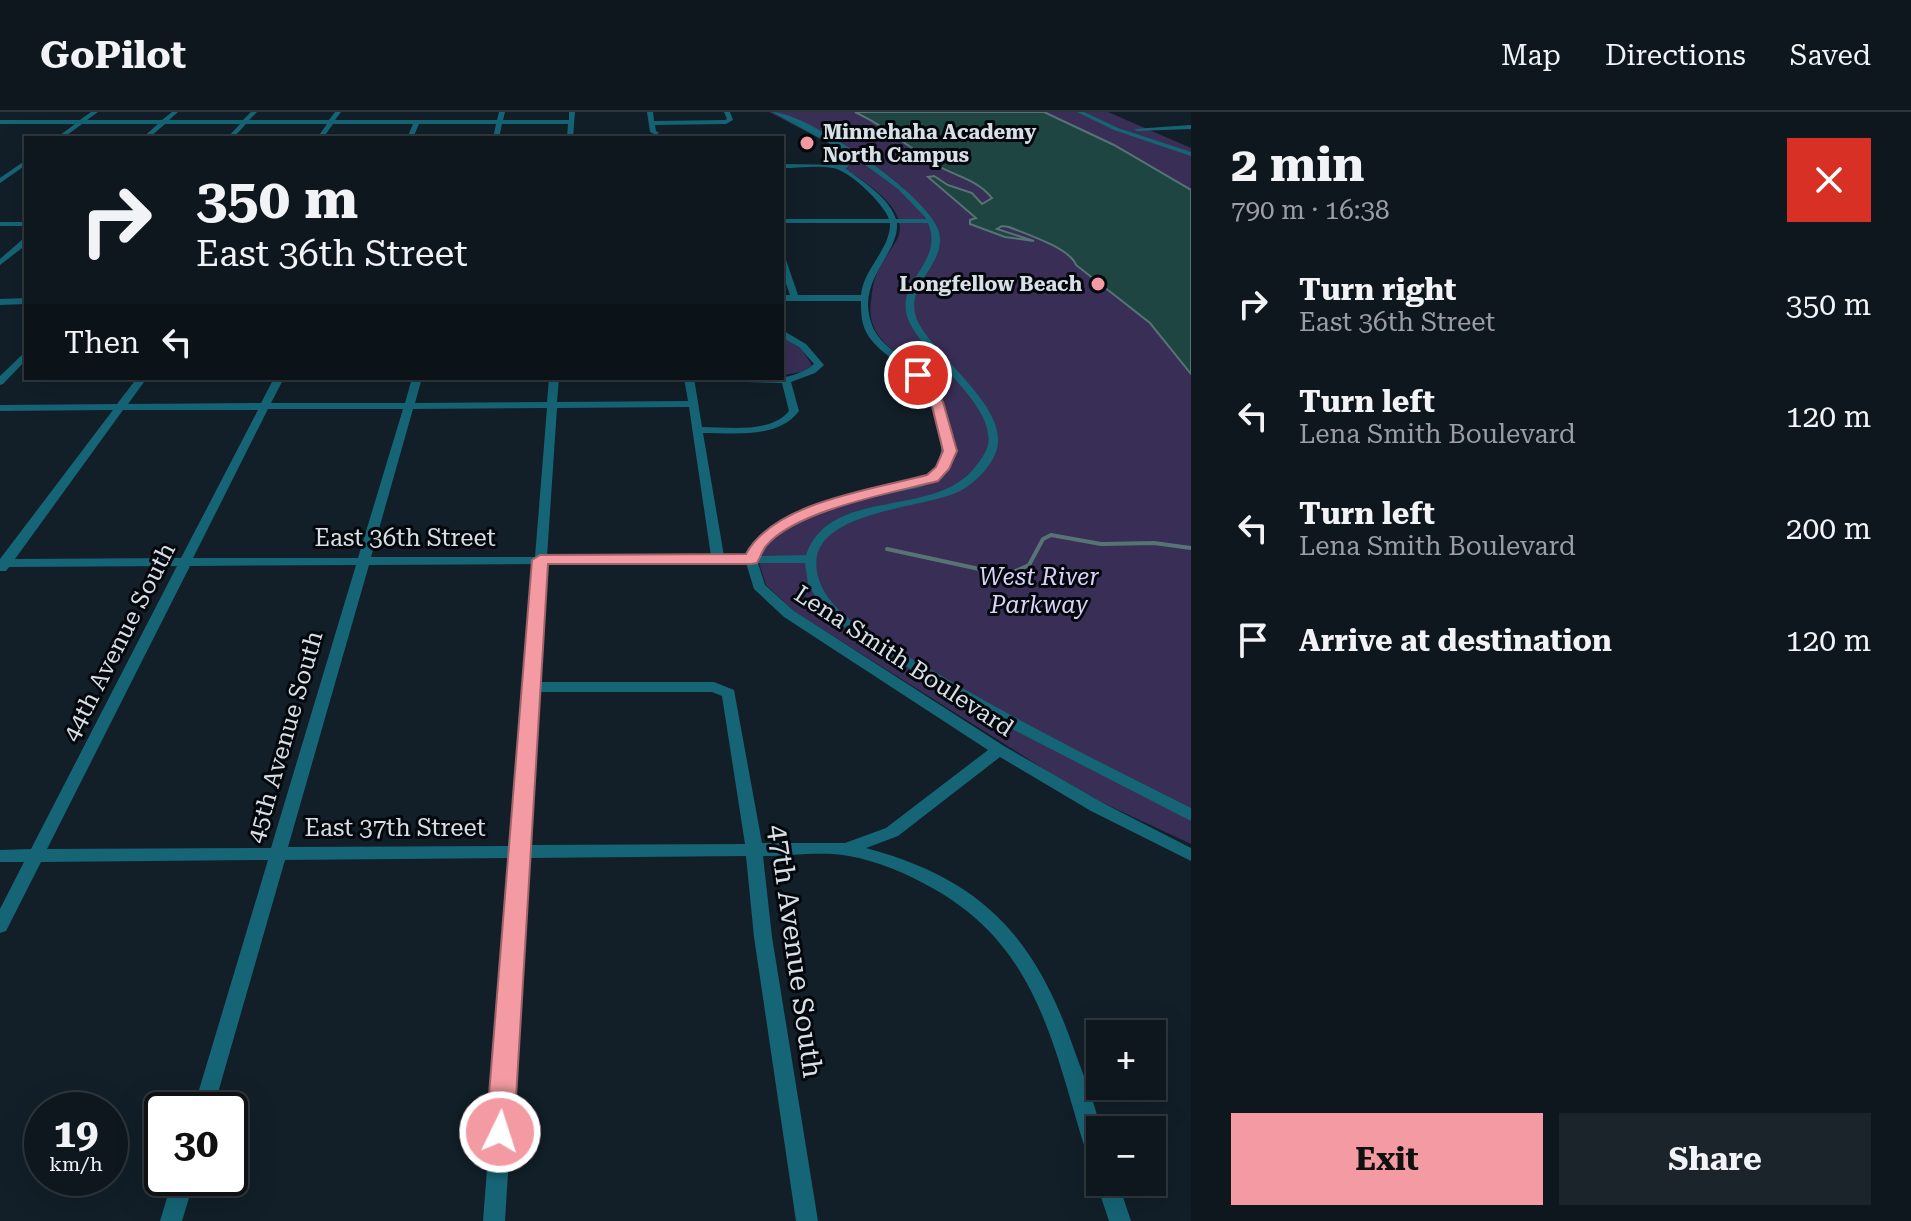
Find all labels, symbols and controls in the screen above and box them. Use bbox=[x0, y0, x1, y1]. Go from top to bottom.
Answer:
text: GoPilot bbox=[40, 33, 186, 77]
text: Map bbox=[1501, 39, 1561, 72]
text: Directions bbox=[1605, 39, 1746, 72]
text: Saved bbox=[1790, 39, 1871, 72]
place label: Minnehaha Academy North Campus bbox=[823, 120, 1036, 167]
marker: Minnehaha Academy North Campus bbox=[798, 134, 816, 152]
text: 2 min bbox=[1231, 137, 1364, 193]
button: close bbox=[1787, 138, 1871, 222]
text: 350 m bbox=[196, 166, 358, 232]
icon: right bbox=[64, 168, 168, 272]
text: 790 m · 16:38 bbox=[1231, 195, 1390, 225]
text: East 36th Street bbox=[196, 233, 468, 275]
place label: Longfellow Beach bbox=[900, 272, 1083, 296]
text: Turn right bbox=[1299, 272, 1456, 307]
marker: Longfellow Beach bbox=[1089, 275, 1107, 293]
icon: right bbox=[1231, 282, 1275, 326]
text: 350 m bbox=[1786, 287, 1871, 322]
text: East 36th Street bbox=[1299, 307, 1495, 337]
icon: left bbox=[155, 320, 199, 364]
text: Then bbox=[64, 325, 139, 360]
pin bbox=[884, 341, 952, 409]
icon: arrive bbox=[896, 353, 940, 397]
text: Turn left bbox=[1299, 384, 1435, 419]
icon: left bbox=[1231, 394, 1275, 438]
text: 120 m bbox=[1786, 399, 1871, 434]
text: Lena Smith Boulevard bbox=[1299, 419, 1576, 449]
text: Turn left bbox=[1299, 496, 1435, 531]
icon: left bbox=[1231, 506, 1275, 550]
text: 200 m bbox=[1786, 511, 1871, 546]
street label: East 36th Street bbox=[314, 524, 496, 552]
text: Lena Smith Boulevard bbox=[1299, 531, 1576, 561]
street label: 44th Avenue South bbox=[57, 538, 181, 746]
park label: West River Parkway bbox=[979, 563, 1099, 619]
street label: Lena Smith Boulevard bbox=[789, 580, 1019, 742]
icon: arrive bbox=[1231, 618, 1275, 662]
text: Arrive at destination bbox=[1299, 623, 1612, 658]
text: 120 m bbox=[1786, 623, 1871, 658]
street label: 45th Avenue South bbox=[241, 628, 329, 846]
street label: East 37th Street bbox=[304, 814, 486, 842]
street label: 47th Avenue South bbox=[761, 822, 830, 1080]
map controls bbox=[1086, 1020, 1166, 1196]
button: + bbox=[1086, 1020, 1166, 1100]
position arrow bbox=[458, 1090, 542, 1174]
speed limit sign: 30 bbox=[144, 1092, 248, 1196]
text: 19 bbox=[54, 1110, 98, 1157]
button: Exit bbox=[1231, 1113, 1543, 1205]
button: Share bbox=[1559, 1113, 1871, 1205]
button: − bbox=[1086, 1116, 1166, 1196]
text: km/h bbox=[49, 1152, 103, 1176]

